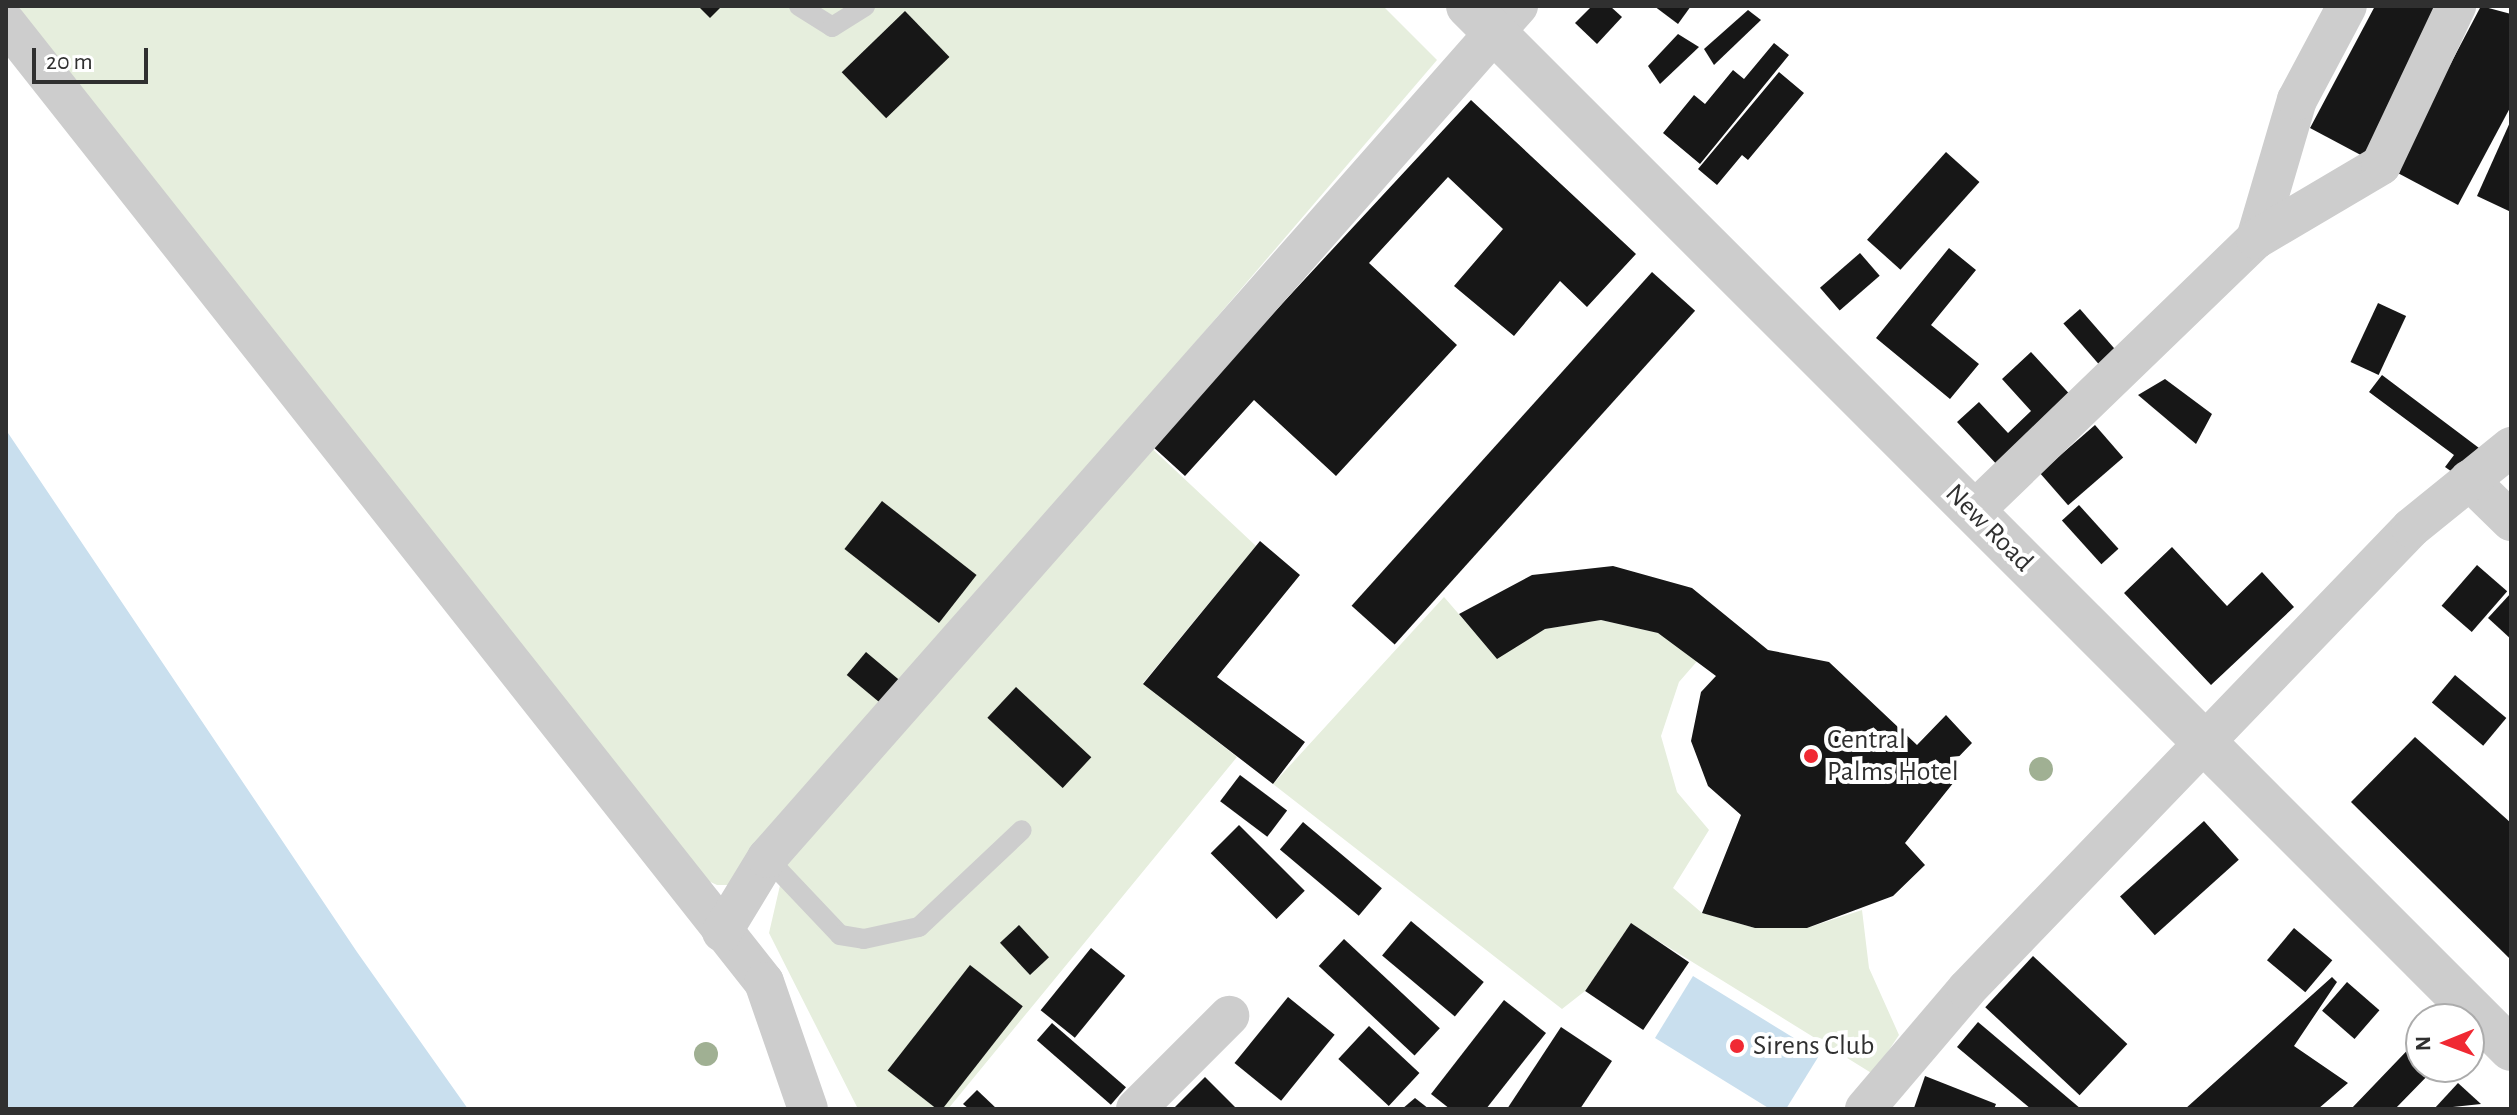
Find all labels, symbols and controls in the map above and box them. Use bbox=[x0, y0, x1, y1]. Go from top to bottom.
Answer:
scale bar bbox=[36, 32, 152, 82]
text: 20 m bbox=[46, 50, 93, 74]
street label: New Road bbox=[1938, 477, 2040, 579]
place label: Central Palms Hotel bbox=[1827, 723, 1959, 789]
marker: Central Palms Hotel bbox=[1802, 747, 1820, 765]
north arrow bbox=[2405, 1003, 2485, 1083]
place label: Sirens Club bbox=[1753, 1029, 1874, 1063]
text: N bbox=[2412, 1036, 2434, 1051]
marker: Sirens Club bbox=[1728, 1037, 1746, 1055]

